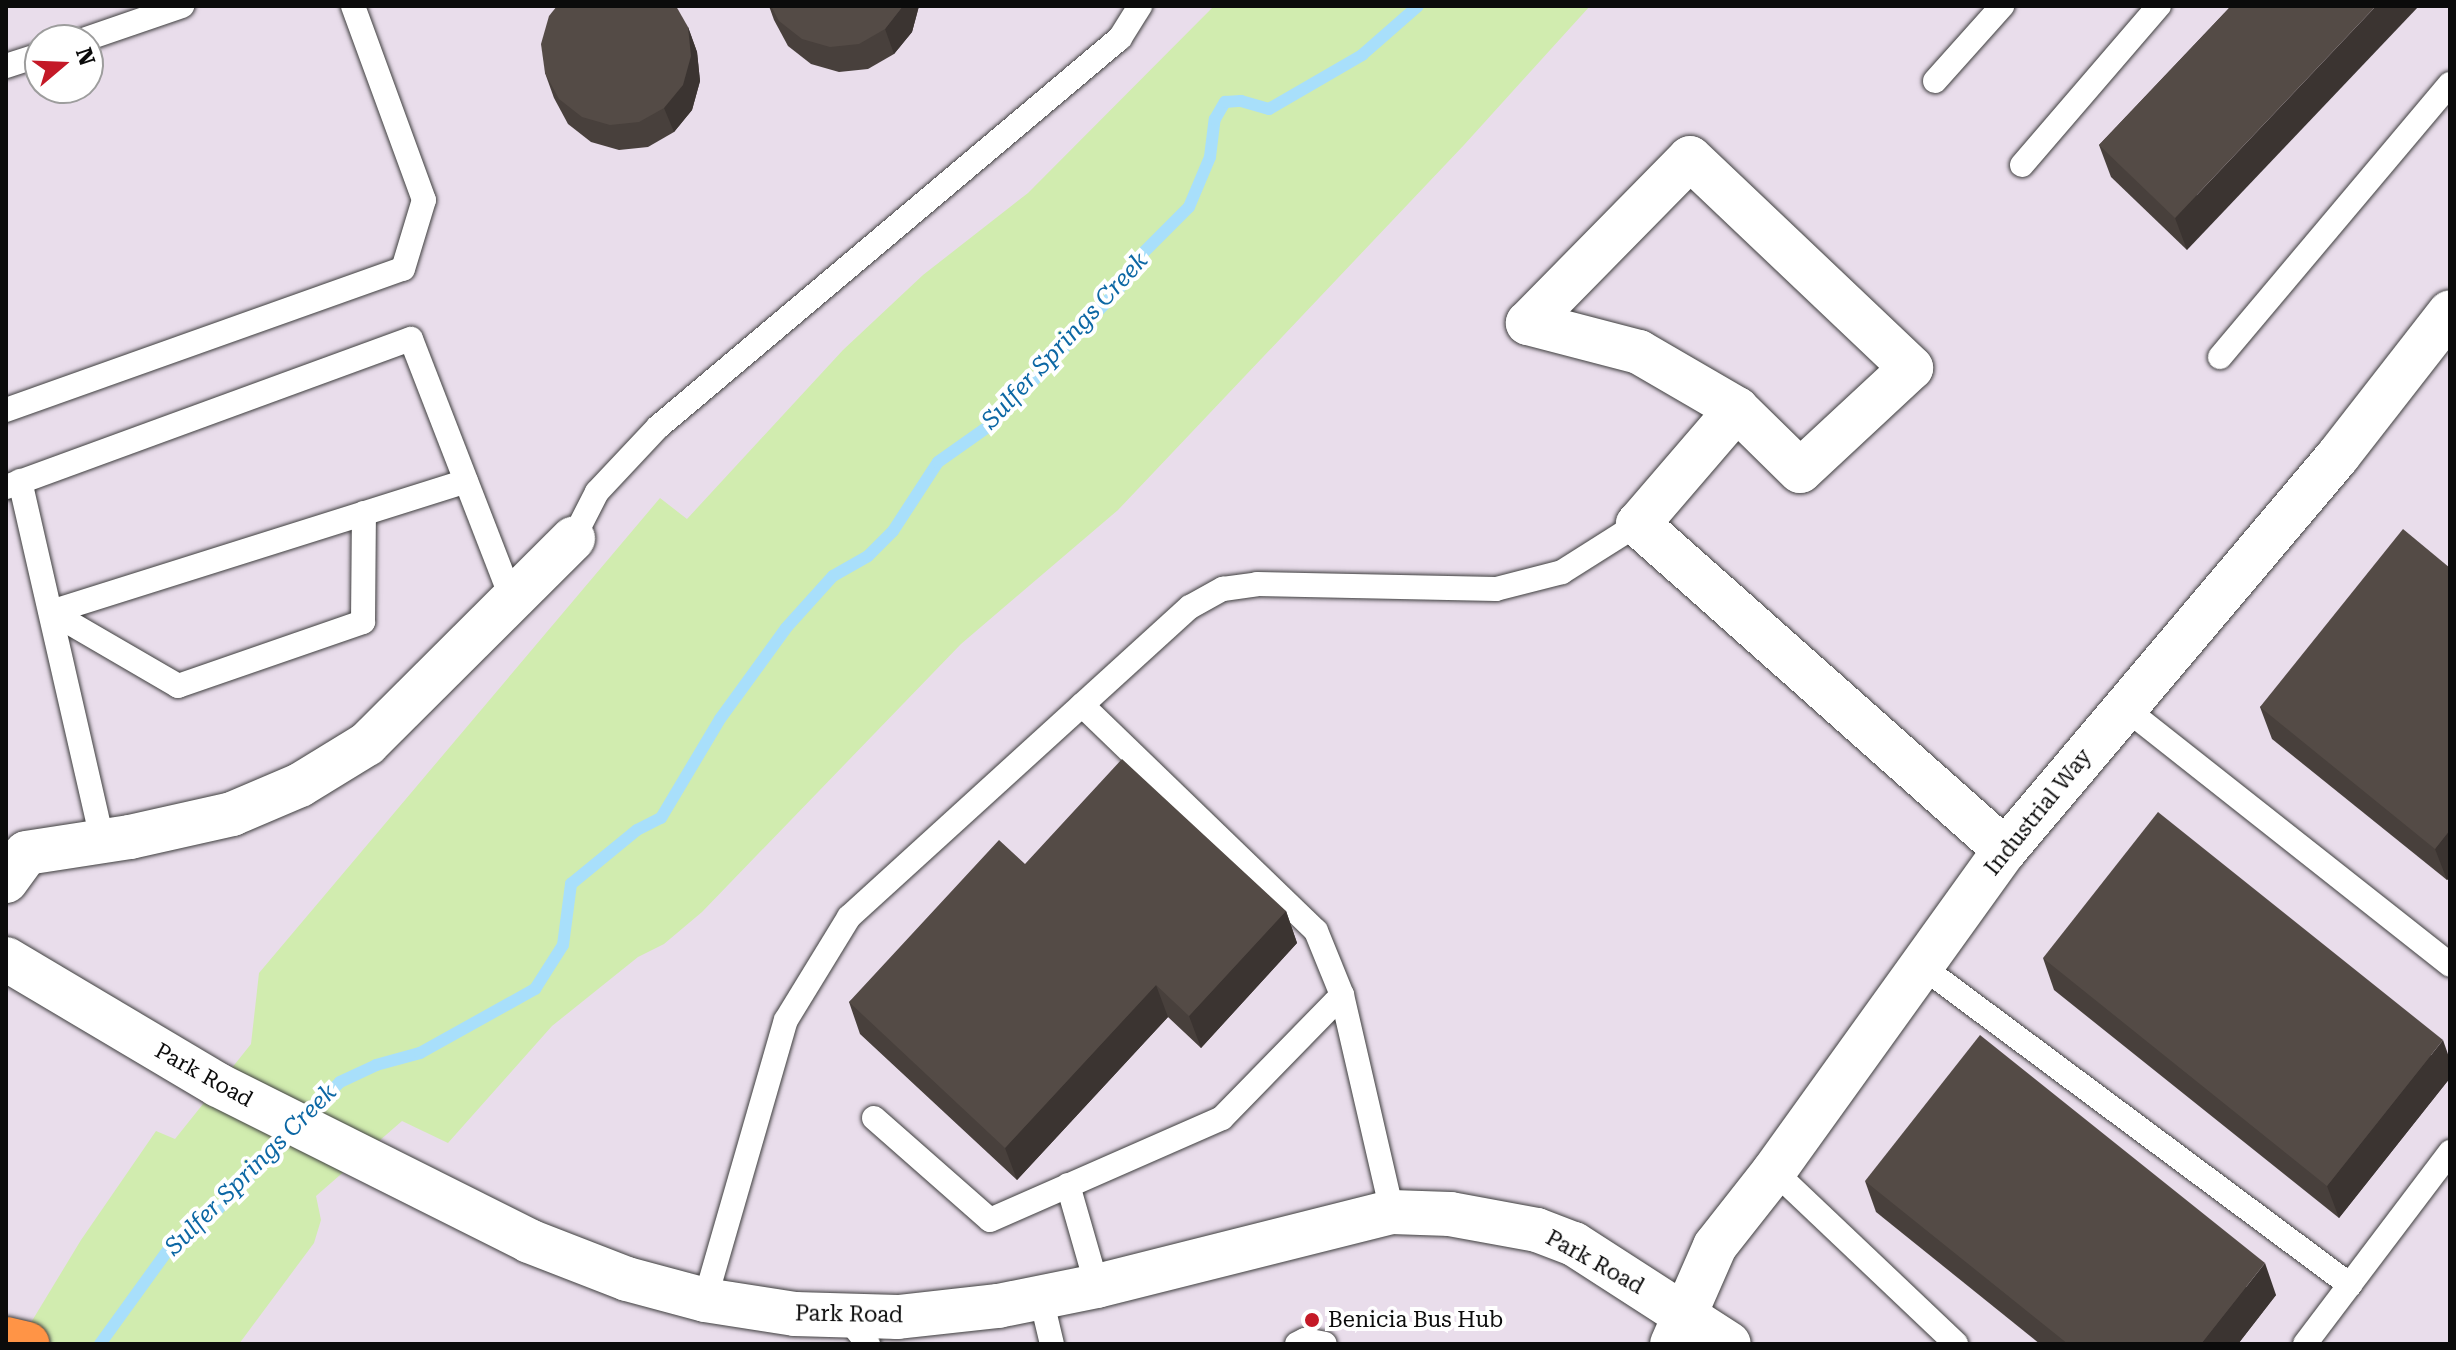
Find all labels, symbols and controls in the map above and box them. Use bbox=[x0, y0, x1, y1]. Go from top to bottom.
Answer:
north arrow bbox=[24, 24, 104, 104]
text: N bbox=[71, 45, 100, 69]
water label: Sulfer Springs Creek bbox=[976, 247, 1154, 435]
street label: Industrial Way bbox=[1979, 743, 2097, 881]
street label: Park Road bbox=[150, 1037, 258, 1113]
water label: Sulfer Springs Creek bbox=[159, 1078, 343, 1262]
street label: Park Road bbox=[1541, 1224, 1649, 1300]
street label: Park Road bbox=[795, 1300, 903, 1328]
place label: Benicia Bus Hub bbox=[1328, 1307, 1503, 1333]
marker: Benicia Bus Hub bbox=[1303, 1311, 1321, 1329]

